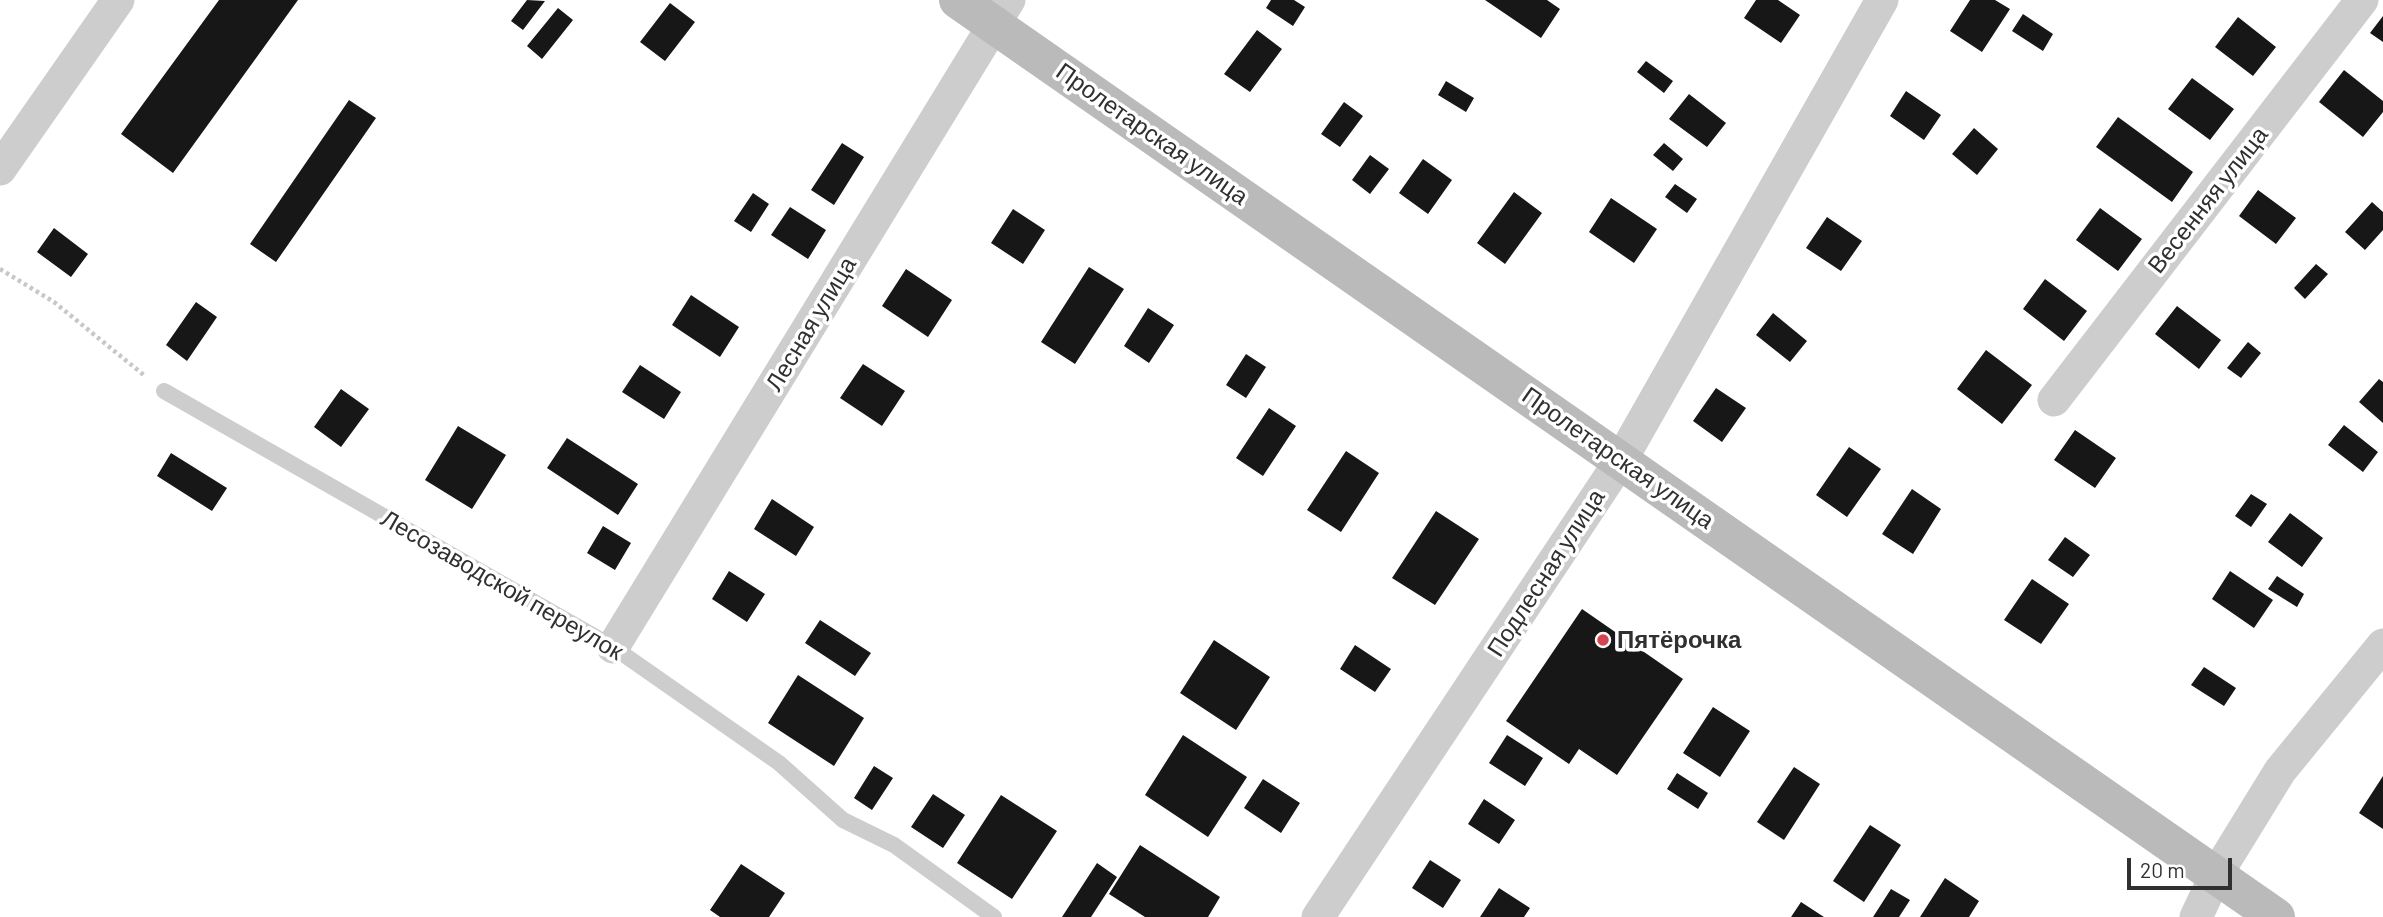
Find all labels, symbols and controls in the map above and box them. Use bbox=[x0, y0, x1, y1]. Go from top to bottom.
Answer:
street label: Пролетарская улица bbox=[1051, 57, 1253, 211]
street label: Весенняя улица bbox=[2142, 121, 2274, 279]
street label: Лесная улица bbox=[760, 252, 862, 396]
street label: Пролетарская улица bbox=[1517, 381, 1719, 535]
street label: Подлесная улица bbox=[1481, 484, 1611, 662]
street label: Лесозаводской переулок bbox=[376, 504, 628, 666]
place label: Пятёрочка bbox=[1617, 626, 1741, 654]
marker: Пятёрочка bbox=[1595, 632, 1611, 648]
scale bar bbox=[2131, 844, 2236, 888]
text: 20 m bbox=[2140, 857, 2185, 882]

